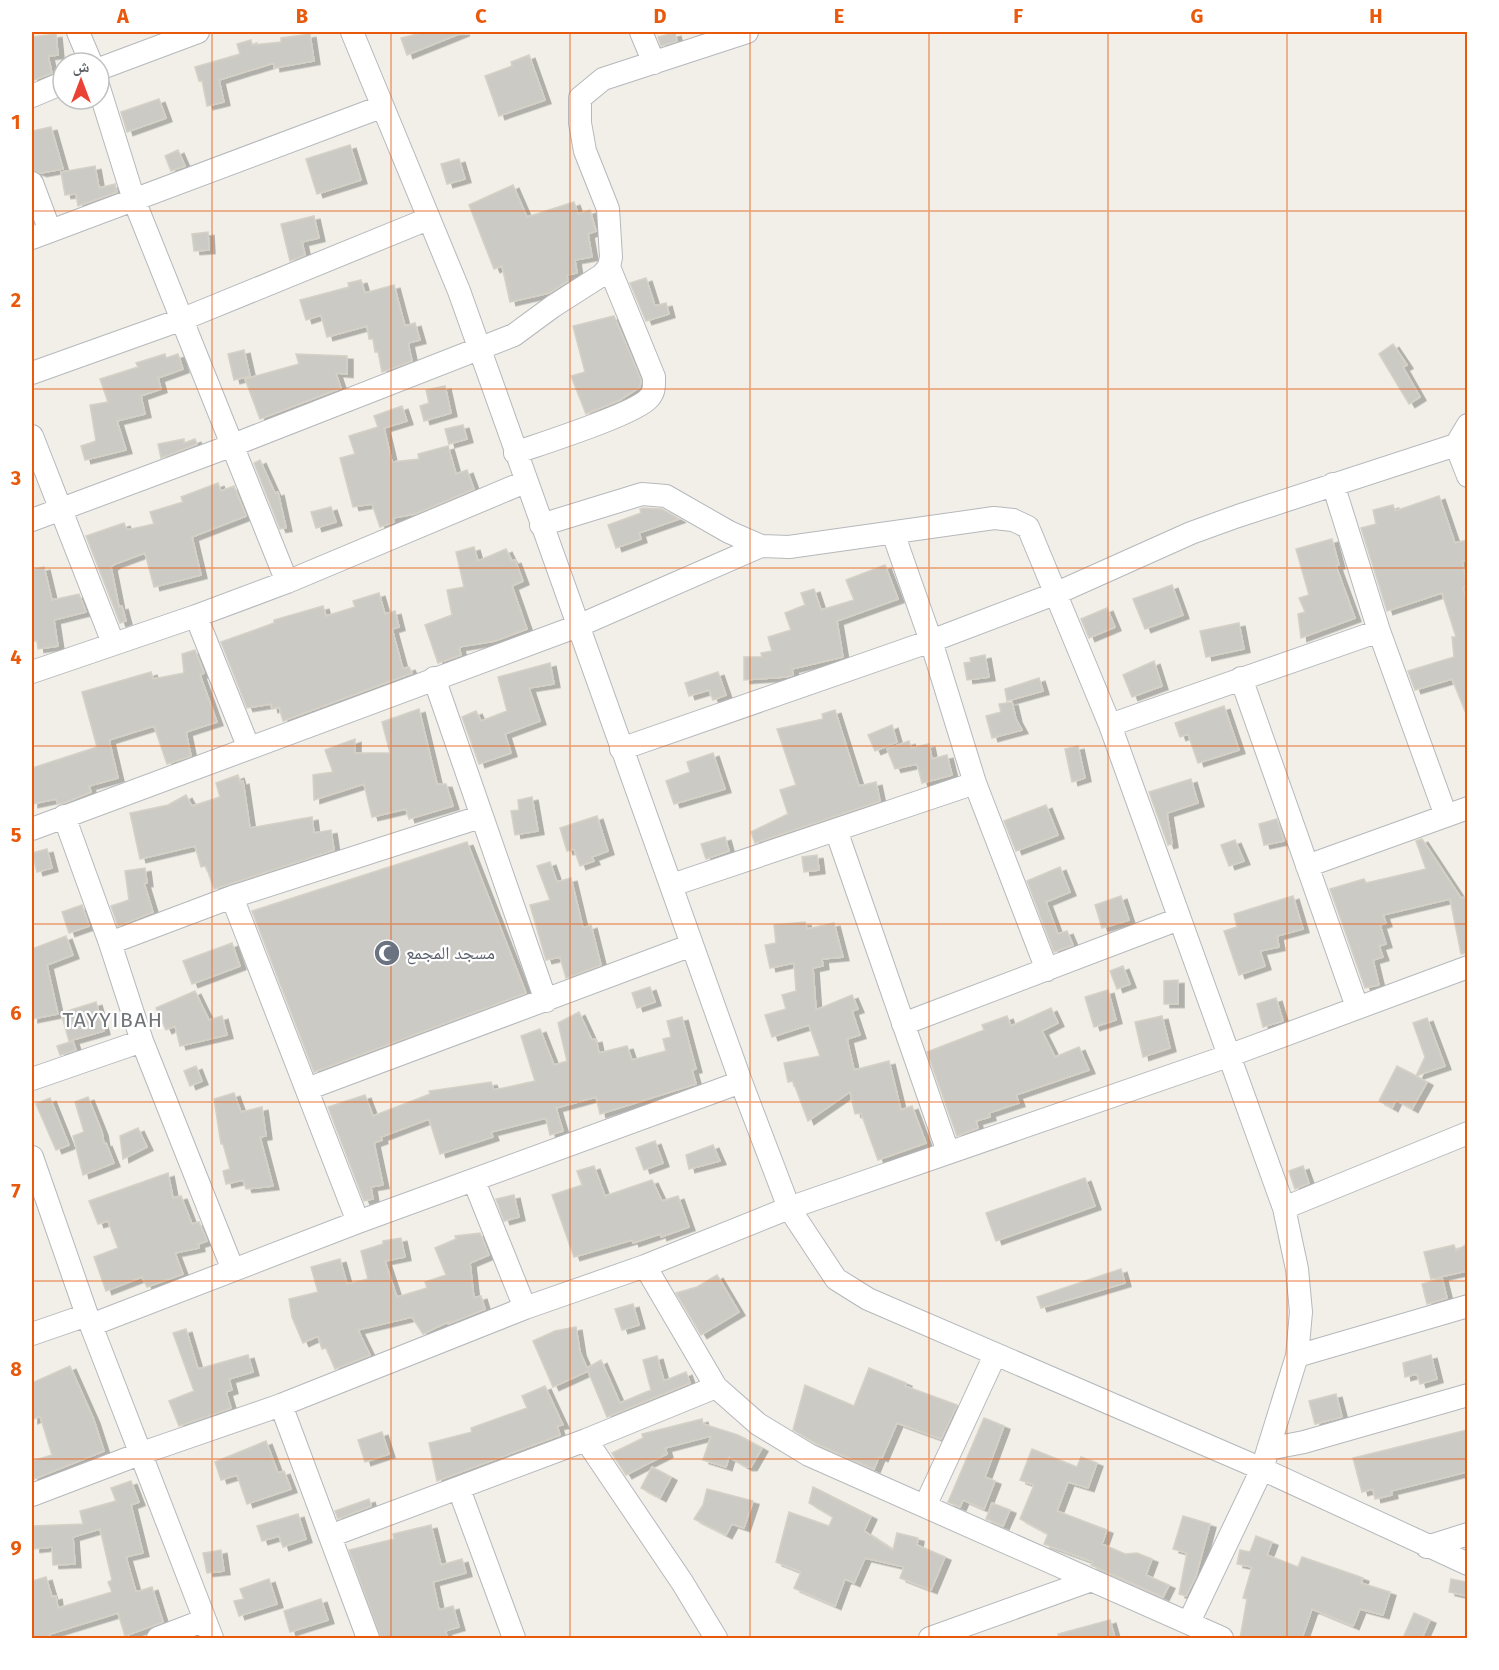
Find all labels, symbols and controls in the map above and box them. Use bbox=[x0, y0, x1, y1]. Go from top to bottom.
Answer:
text: A bbox=[116, 4, 130, 28]
text: B bbox=[296, 4, 308, 28]
text: C bbox=[475, 4, 487, 28]
text: D bbox=[653, 4, 667, 28]
text: E bbox=[834, 4, 844, 28]
text: F bbox=[1013, 4, 1023, 28]
text: G bbox=[1191, 4, 1203, 28]
text: H bbox=[1369, 4, 1383, 28]
north arrow bbox=[51, 51, 111, 111]
text: ش bbox=[73, 57, 90, 76]
text: 1 bbox=[11, 110, 21, 134]
text: 2 bbox=[11, 288, 21, 312]
text: 3 bbox=[10, 466, 21, 490]
text: 4 bbox=[10, 645, 22, 669]
text: 5 bbox=[11, 823, 22, 847]
mosque icon: مسجد المجمع bbox=[372, 938, 402, 968]
place label: مسجد المجمع bbox=[406, 942, 495, 965]
text: 6 bbox=[10, 1001, 22, 1025]
district label: TAYYIBAH bbox=[62, 1007, 164, 1033]
text: 7 bbox=[11, 1179, 21, 1203]
text: 8 bbox=[10, 1357, 22, 1381]
text: 9 bbox=[10, 1536, 22, 1560]

